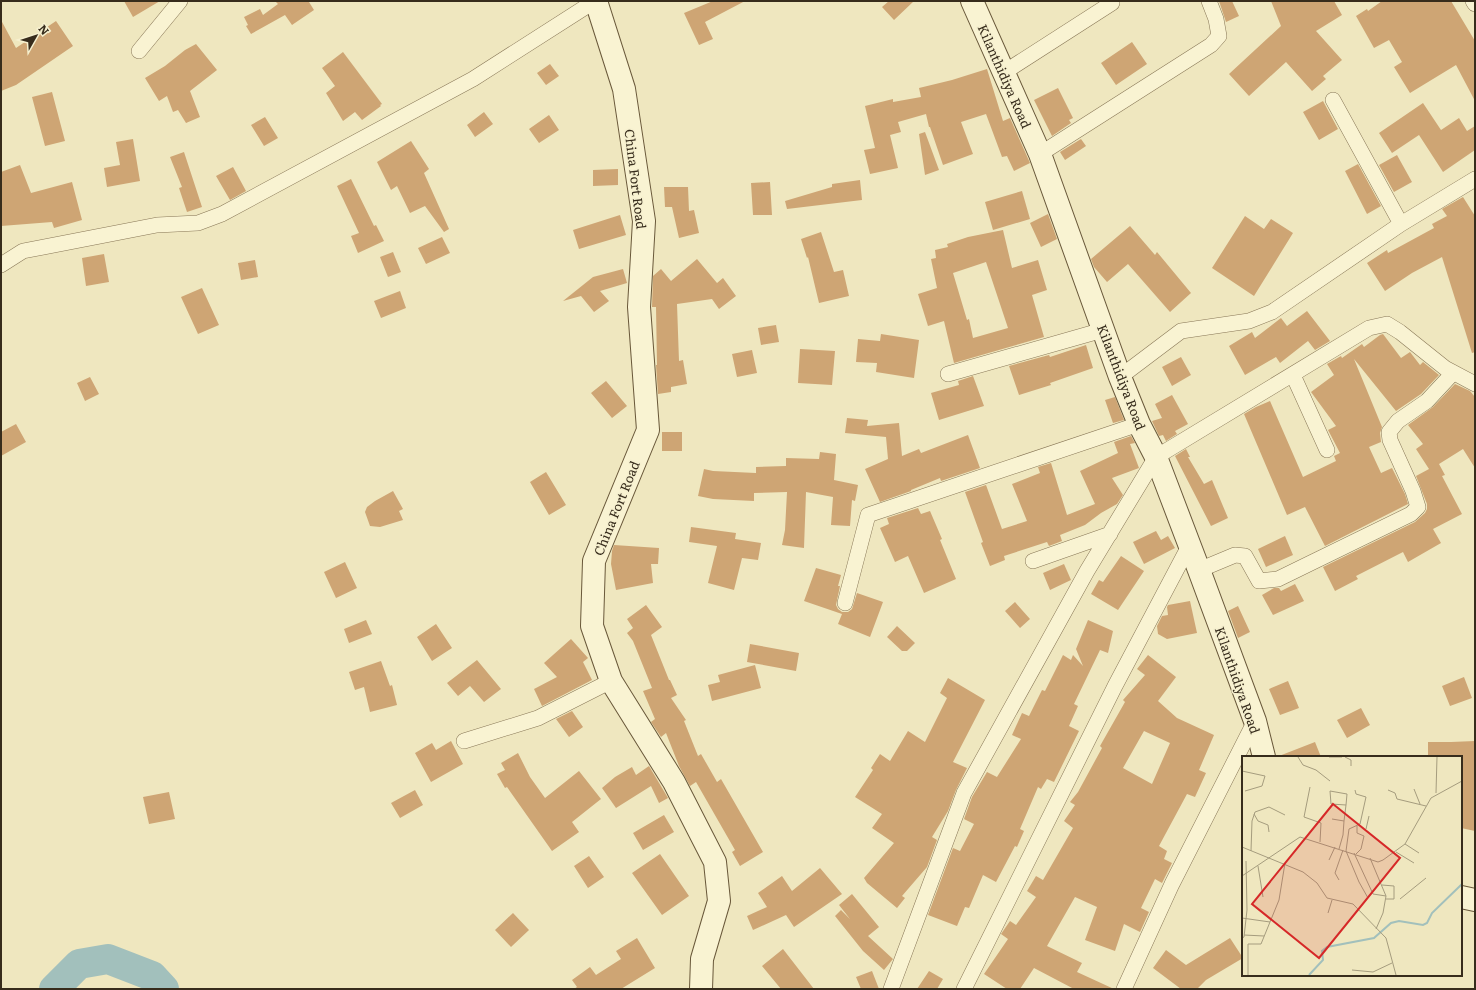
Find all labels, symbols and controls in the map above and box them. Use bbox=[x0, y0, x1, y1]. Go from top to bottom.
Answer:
north arrow bbox=[16, 16, 56, 56]
text: N bbox=[35, 20, 54, 38]
street label: Kilanthidiya Road bbox=[974, 21, 1036, 131]
street label: China Fort Road bbox=[620, 128, 652, 230]
street label: Kilanthidiya Road bbox=[1093, 321, 1151, 433]
street label: China Fort Road bbox=[588, 458, 644, 558]
street label: Kilanthidiya Road bbox=[1211, 624, 1265, 736]
inset map bbox=[1242, 756, 1462, 976]

